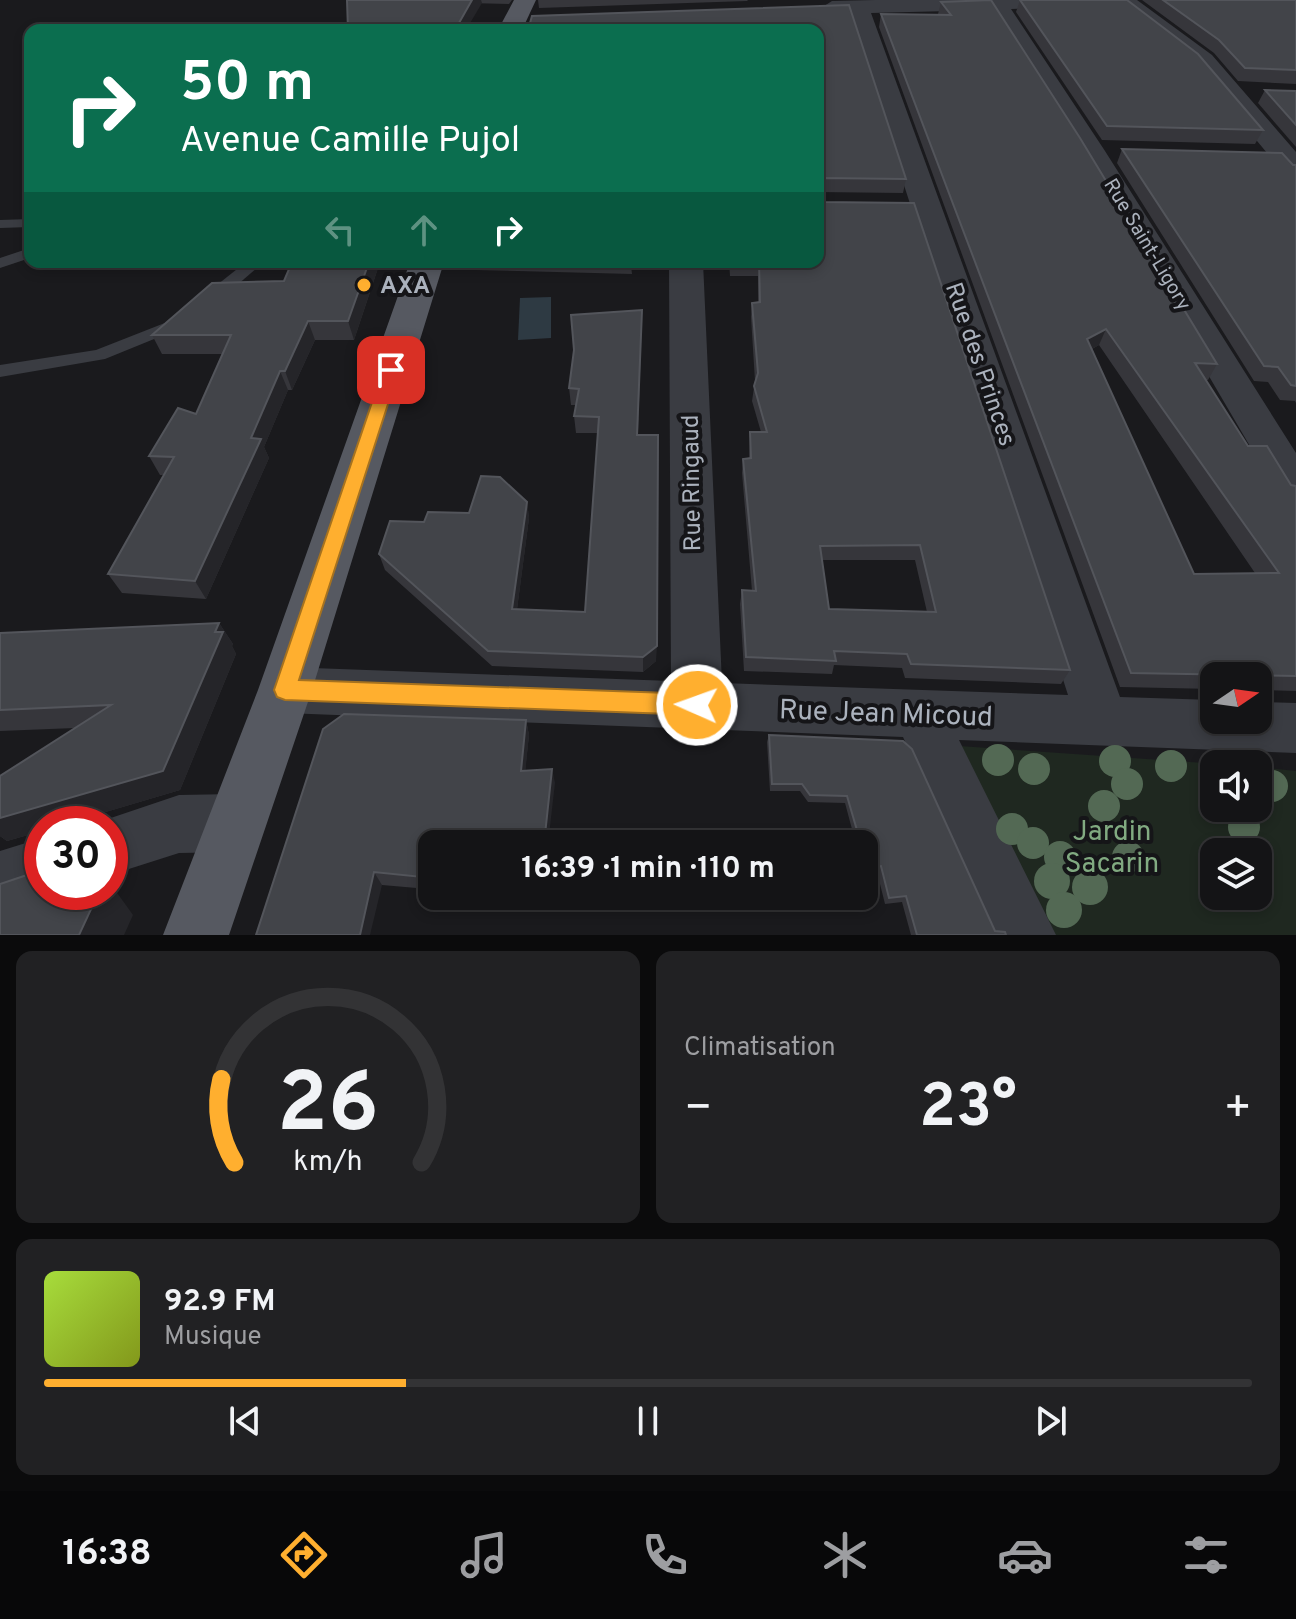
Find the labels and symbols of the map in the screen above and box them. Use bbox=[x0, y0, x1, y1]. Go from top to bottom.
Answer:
street label: Rue Saint-Ligory bbox=[1097, 174, 1196, 316]
place label: AXA bbox=[380, 272, 430, 302]
marker: AXA bbox=[355, 276, 373, 294]
street label: Rue des Princes bbox=[937, 279, 1021, 450]
pin bbox=[357, 336, 425, 404]
street label: Rue Ringaud bbox=[677, 414, 709, 552]
north arrow bbox=[1200, 662, 1272, 734]
position arrow bbox=[655, 663, 739, 747]
street label: Rue Jean Micoud bbox=[778, 693, 993, 737]
speed limit sign: 30 bbox=[24, 806, 128, 910]
park label: Jardin Sacarin bbox=[1065, 815, 1159, 883]

